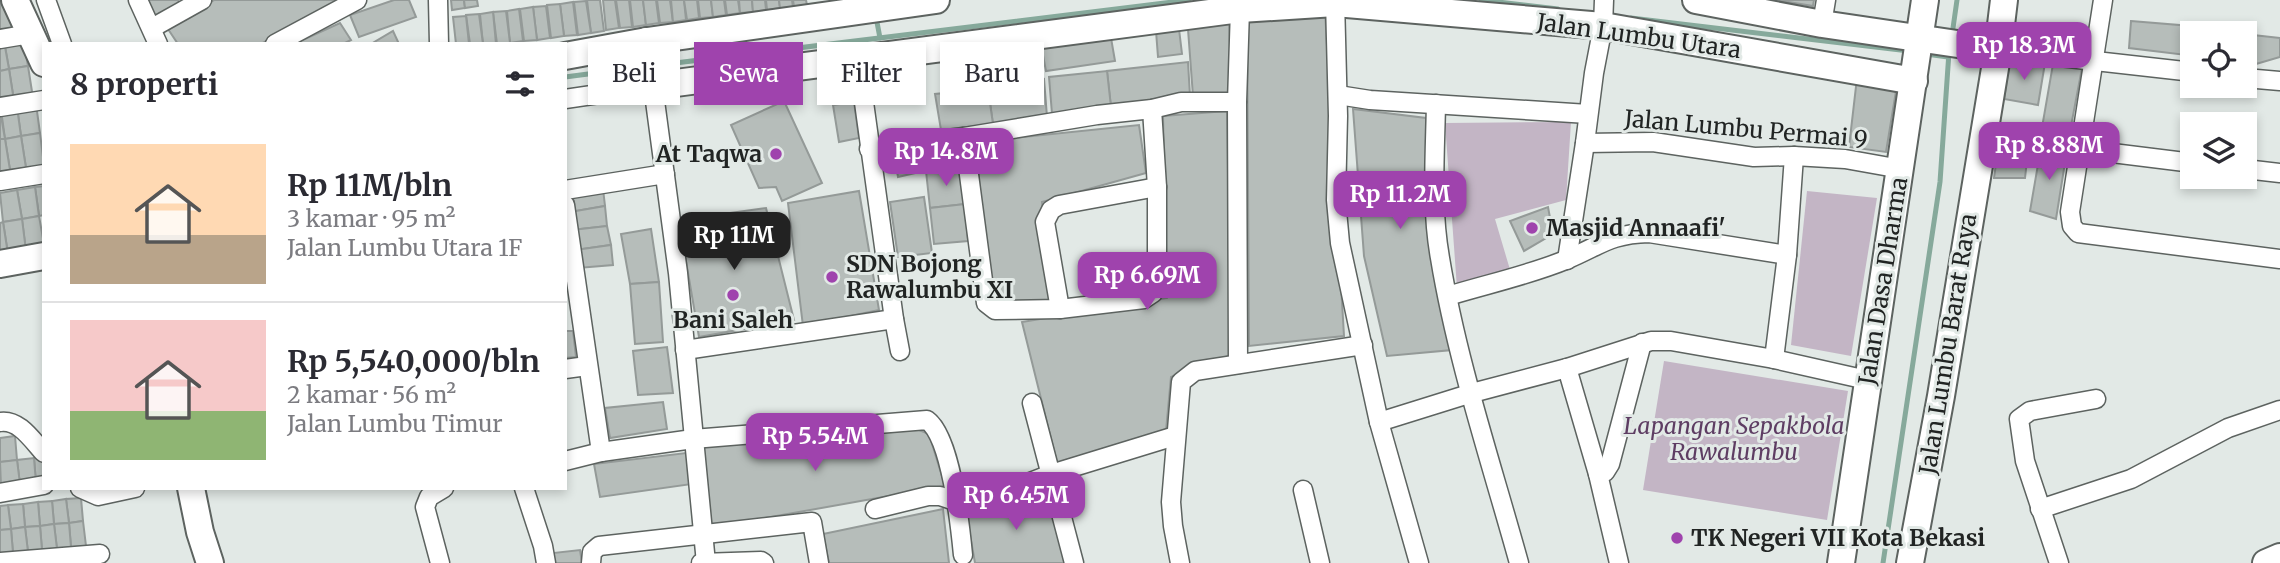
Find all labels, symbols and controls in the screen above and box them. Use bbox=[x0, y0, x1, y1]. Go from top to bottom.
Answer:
street label: Jalan Lumbu Utara bbox=[1534, 7, 1743, 64]
map controls bbox=[2180, 21, 2257, 189]
button: locate bbox=[2180, 21, 2257, 98]
pin: Rp 18.3M bbox=[1952, 22, 2096, 82]
text: Rp 18.3M bbox=[1972, 30, 2076, 59]
chip: Beli bbox=[588, 42, 680, 105]
chip: Sewa bbox=[694, 42, 803, 105]
chip: Filter bbox=[817, 42, 926, 105]
chip: Baru bbox=[940, 42, 1044, 105]
text: 8 properti bbox=[70, 65, 218, 103]
icon: filters bbox=[501, 65, 539, 103]
street label: Jalan Lumbu Permai 9 bbox=[1622, 103, 1869, 154]
button: layers bbox=[2180, 112, 2257, 189]
pin: Rp 8.88M bbox=[1977, 122, 2121, 182]
pin: Rp 14.8M bbox=[874, 128, 1018, 188]
text: Rp 8.88M bbox=[1995, 130, 2103, 159]
text: Rp 14.8M bbox=[894, 136, 998, 165]
place label: At Taqwa bbox=[655, 139, 762, 168]
marker: At Taqwa bbox=[768, 146, 784, 162]
text: Rp 11M/bln bbox=[287, 166, 452, 204]
icon: home bbox=[126, 172, 210, 256]
pin: Rp 11.2M bbox=[1328, 172, 1472, 231]
street label: Jalan Dasa Dharma bbox=[1852, 175, 1913, 388]
text: Rp 11.2M bbox=[1349, 179, 1451, 208]
text: 3 kamar · 95 m² bbox=[287, 204, 455, 233]
street label: Jalan Lumbu Barat Raya bbox=[1912, 211, 1982, 477]
pin: Rp 11M bbox=[677, 212, 791, 272]
place label: Masjid Annaafi' bbox=[1546, 213, 1725, 242]
text: Rp 11M bbox=[694, 220, 774, 249]
marker: Masjid Annaafi' bbox=[1524, 220, 1540, 236]
text: Jalan Lumbu Utara 1F bbox=[287, 233, 522, 262]
place label: SDN Bojong Rawalumbu XI bbox=[846, 249, 1013, 304]
pin: Rp 6.69M bbox=[1075, 252, 1219, 312]
text: Rp 6.69M bbox=[1094, 260, 1200, 289]
marker: SDN Bojong Rawalumbu XI bbox=[824, 269, 840, 285]
marker: Bani Saleh bbox=[725, 287, 741, 303]
place label: Bani Saleh bbox=[673, 305, 793, 334]
text: Rp 5,540,000/bln bbox=[287, 342, 540, 380]
icon: home bbox=[126, 348, 210, 432]
text: 2 kamar · 56 m² bbox=[287, 380, 456, 409]
text: Jalan Lumbu Timur bbox=[287, 409, 503, 438]
park label: Lapangan Sepakbola Rawalumbu bbox=[1624, 411, 1844, 466]
pin: Rp 5.54M bbox=[743, 414, 887, 473]
text: Rp 5.54M bbox=[762, 421, 868, 450]
pin: Rp 6.45M bbox=[944, 472, 1088, 532]
text: Rp 6.45M bbox=[963, 480, 1069, 509]
place label: TK Negeri VII Kota Bekasi bbox=[1691, 523, 1985, 552]
marker: TK Negeri VII Kota Bekasi bbox=[1669, 530, 1685, 546]

